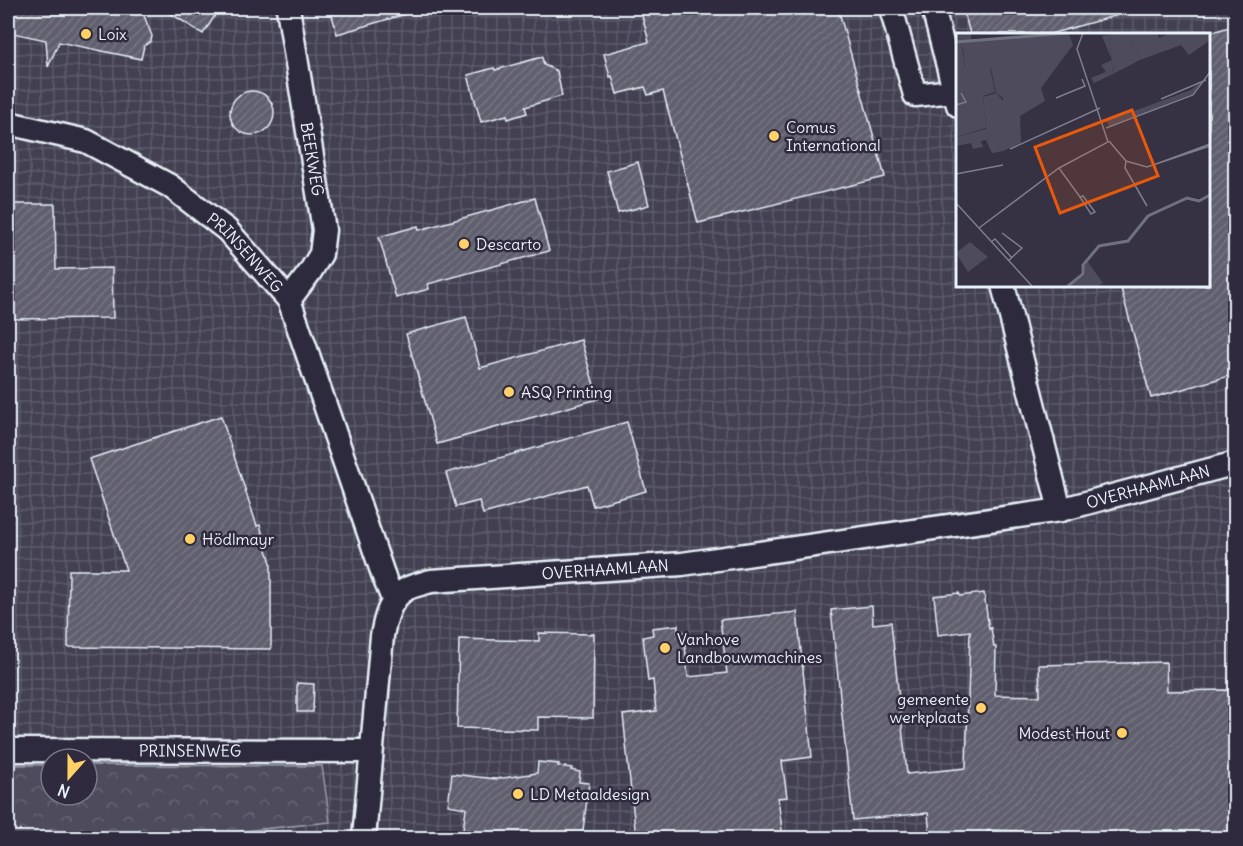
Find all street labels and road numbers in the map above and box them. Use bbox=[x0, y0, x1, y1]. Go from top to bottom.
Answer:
street label: BEEKWEG bbox=[297, 121, 328, 197]
street label: PRINSENWEG bbox=[203, 208, 287, 296]
street label: OVERHAAMLAAN bbox=[1084, 460, 1212, 513]
street label: OVERHAAMLAAN bbox=[541, 555, 669, 583]
street label: PRINSENWEG bbox=[139, 740, 241, 761]

